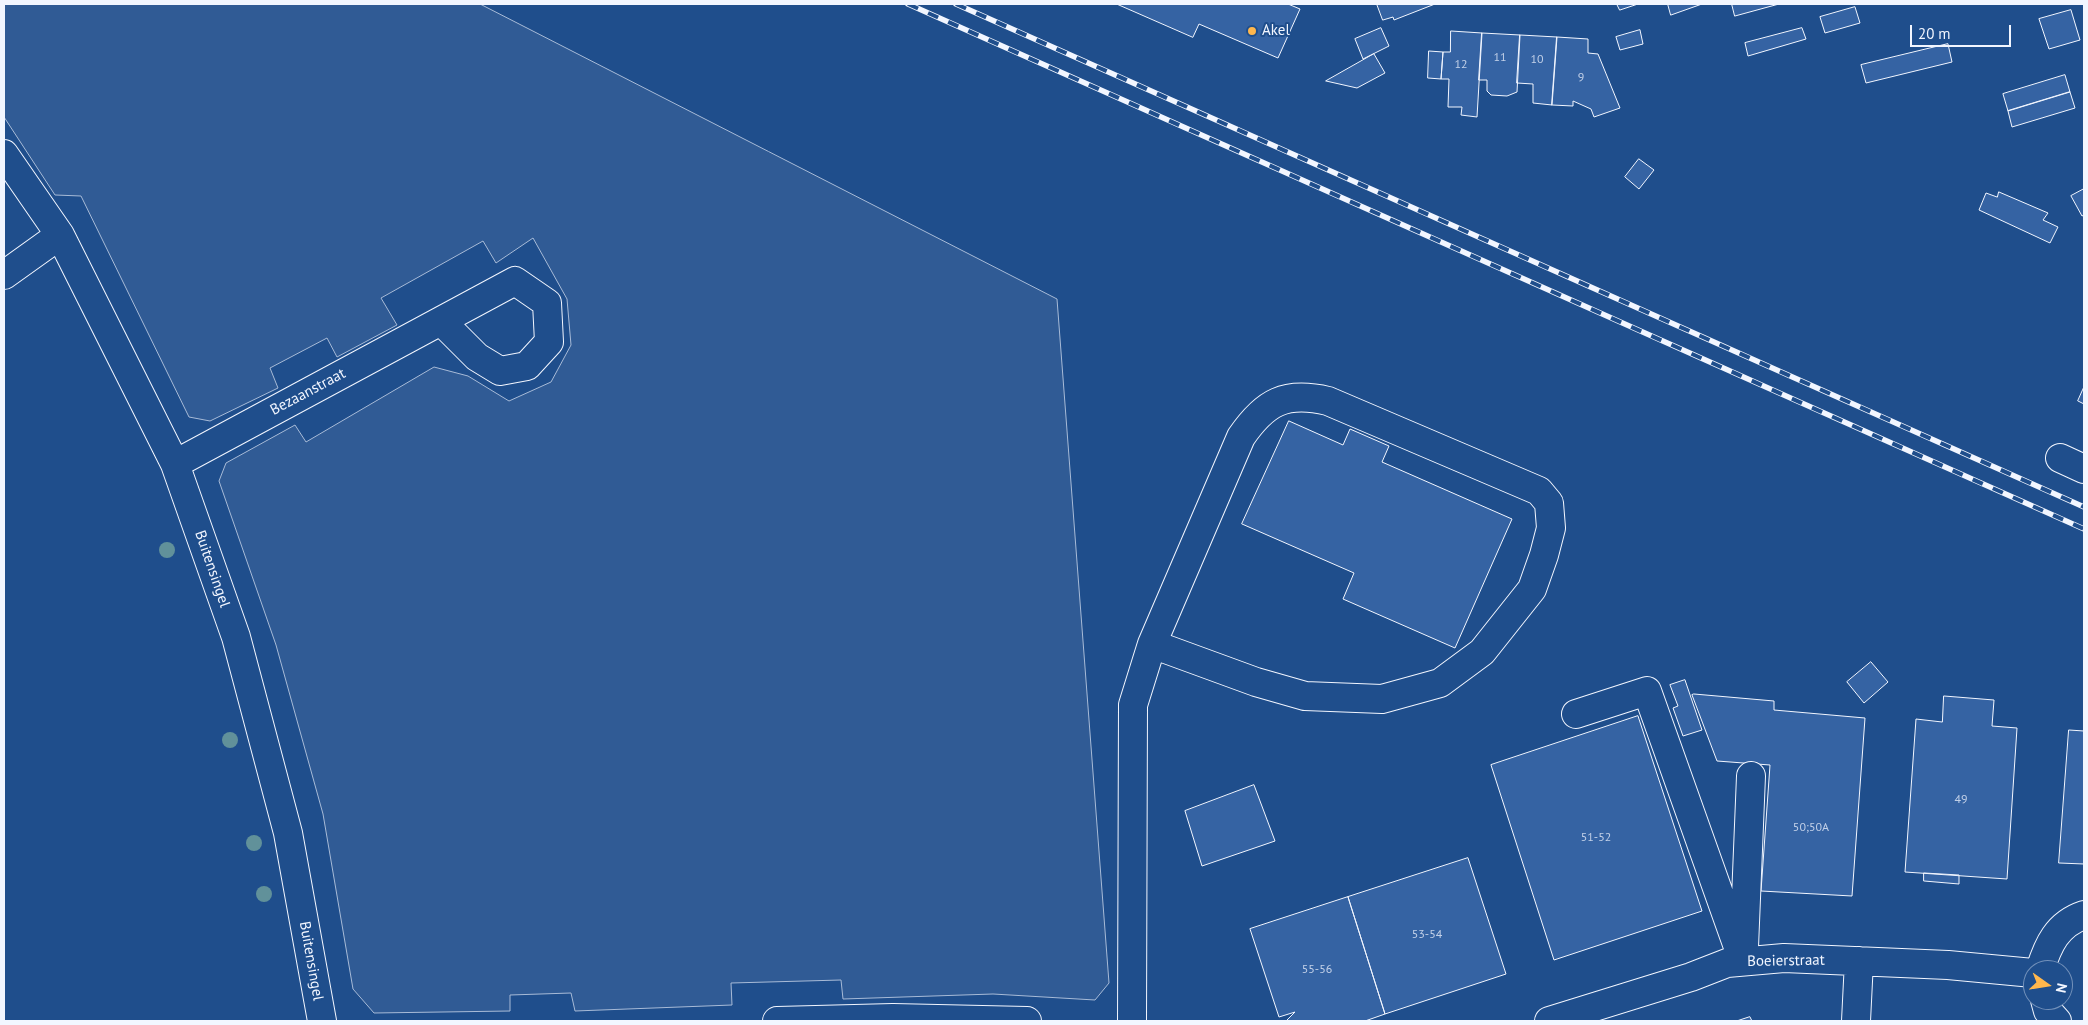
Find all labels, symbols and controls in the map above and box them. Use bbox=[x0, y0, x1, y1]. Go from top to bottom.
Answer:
scale bar bbox=[1913, 15, 2014, 47]
place label: Akel bbox=[1262, 22, 1290, 40]
text: 20 m bbox=[1918, 24, 1951, 43]
marker: Akel bbox=[1246, 25, 1258, 37]
house number: 11 bbox=[1493, 51, 1507, 65]
house number: 10 bbox=[1530, 53, 1544, 67]
house number: 12 bbox=[1454, 58, 1468, 72]
house number: 9 bbox=[1578, 71, 1584, 85]
street label: Bezaanstraat bbox=[267, 365, 349, 419]
street label: Buitensingel bbox=[190, 528, 234, 610]
house number: 49 bbox=[1954, 793, 1968, 807]
house number: 50;50A bbox=[1793, 821, 1829, 835]
house number: 51-52 bbox=[1581, 831, 1611, 845]
street label: Buitensingel bbox=[295, 920, 327, 1002]
house number: 53-54 bbox=[1412, 928, 1442, 942]
street label: Boeierstraat bbox=[1747, 951, 1825, 971]
north arrow bbox=[2023, 960, 2073, 1010]
house number: 55-56 bbox=[1302, 963, 1332, 977]
text: N bbox=[2052, 982, 2071, 995]

